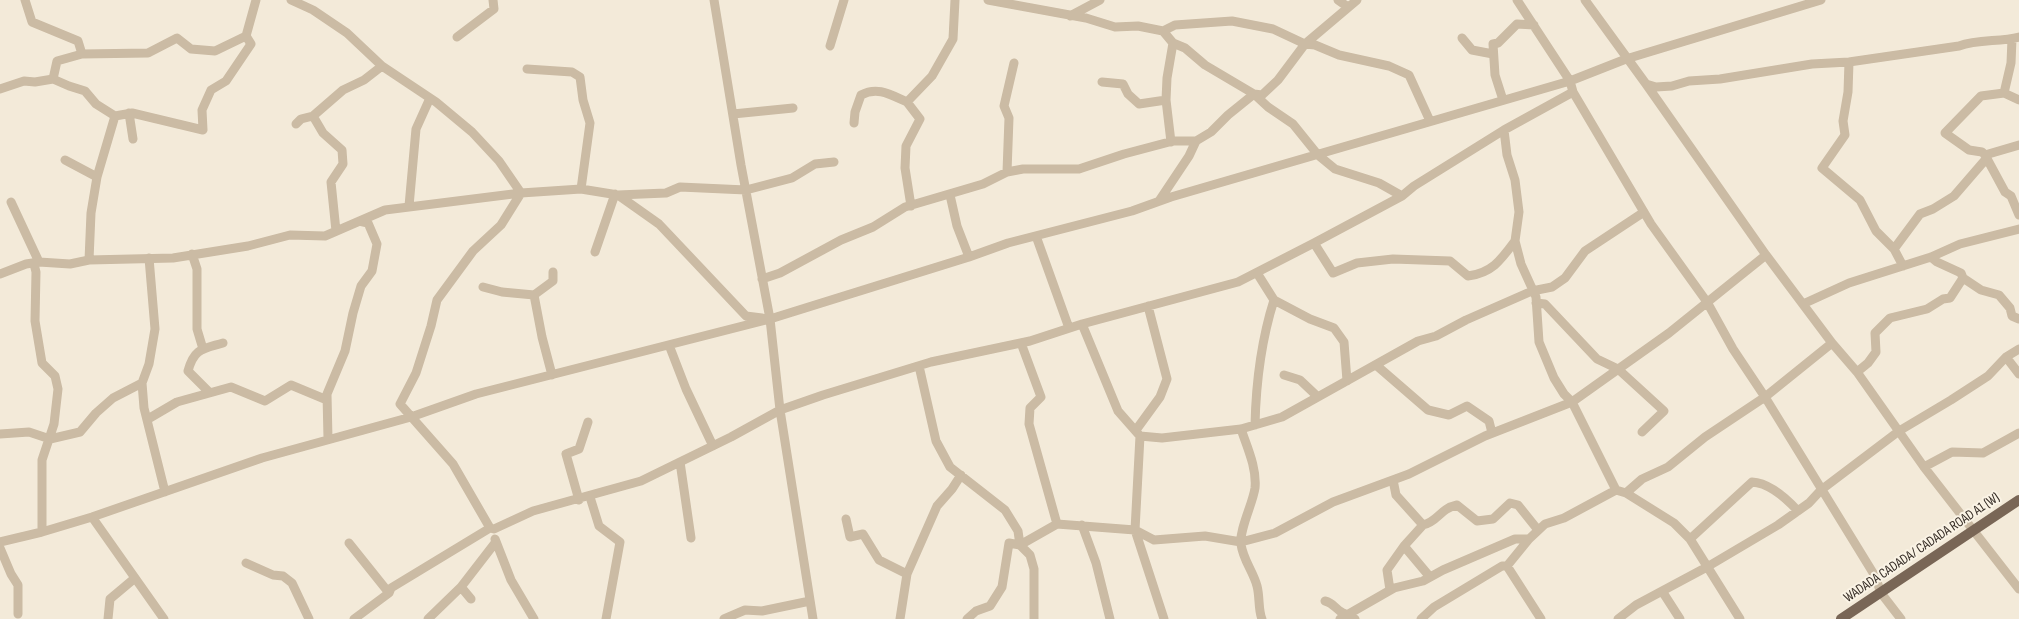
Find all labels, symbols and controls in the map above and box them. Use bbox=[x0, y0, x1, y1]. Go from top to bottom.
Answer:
street label: WADADA CADADA/ CADADA ROAD A1 (W) bbox=[1841, 490, 2003, 606]

